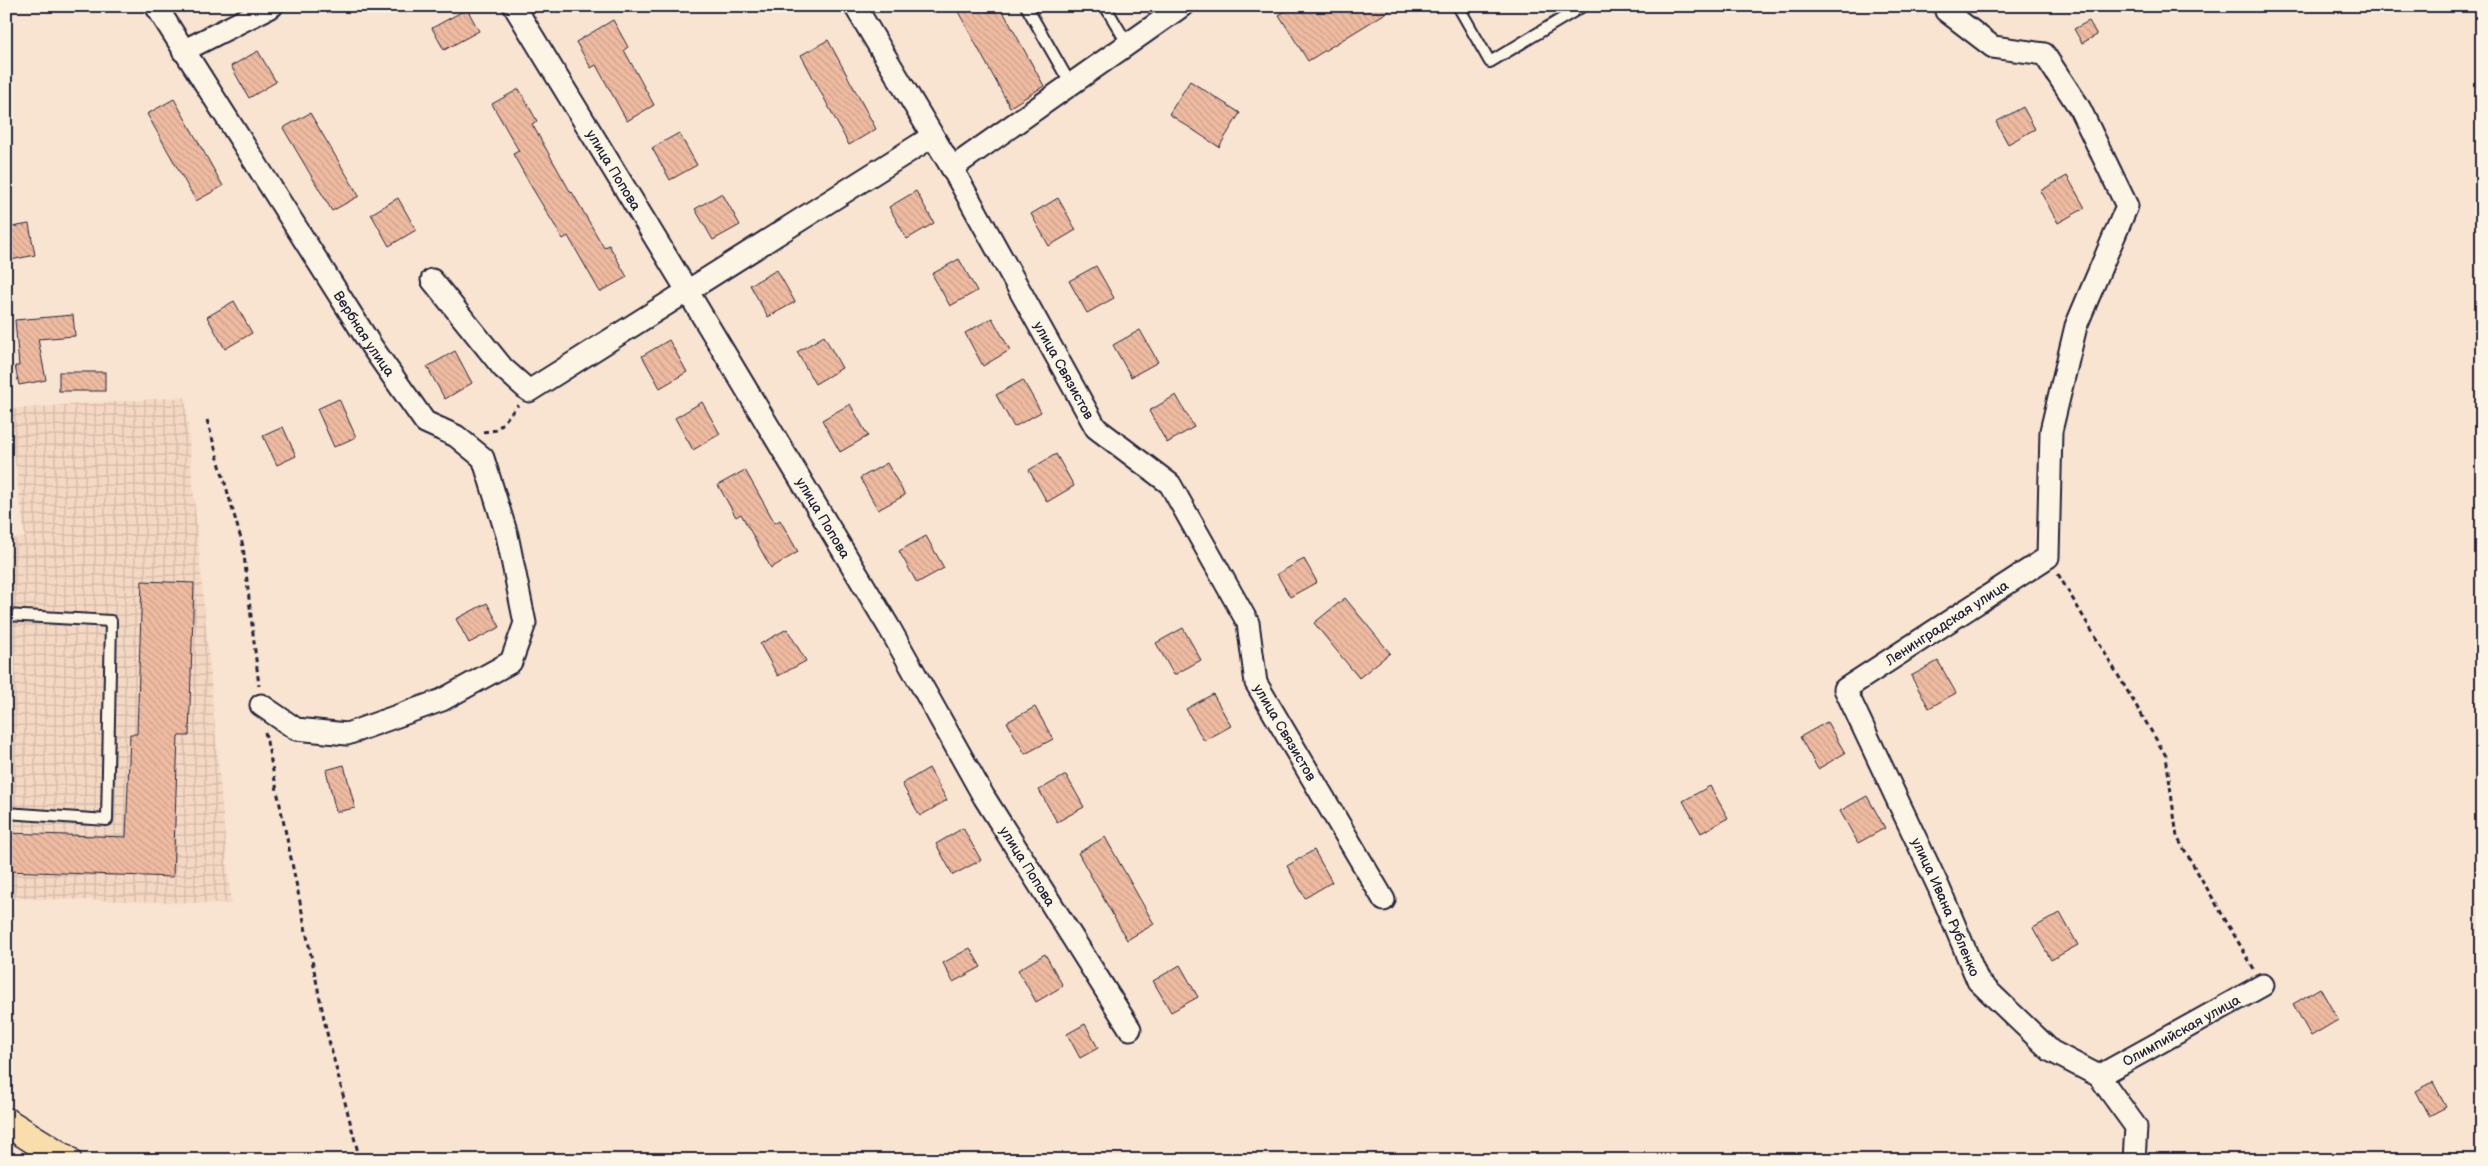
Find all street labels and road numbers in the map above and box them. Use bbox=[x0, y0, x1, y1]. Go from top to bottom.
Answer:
street label: улица Попова bbox=[583, 127, 645, 214]
street label: Вербная улица bbox=[330, 287, 399, 380]
street label: улица Связистов bbox=[1030, 318, 1098, 423]
street label: улица Попова bbox=[793, 474, 854, 562]
street label: Ленинградская улица bbox=[1881, 576, 2012, 670]
street label: улица Связистов bbox=[1250, 681, 1321, 784]
street label: улица Попова bbox=[996, 823, 1059, 910]
street label: улица Ивана Рубленко bbox=[1908, 835, 1984, 979]
street label: Олимпийская улица bbox=[2119, 991, 2244, 1070]

